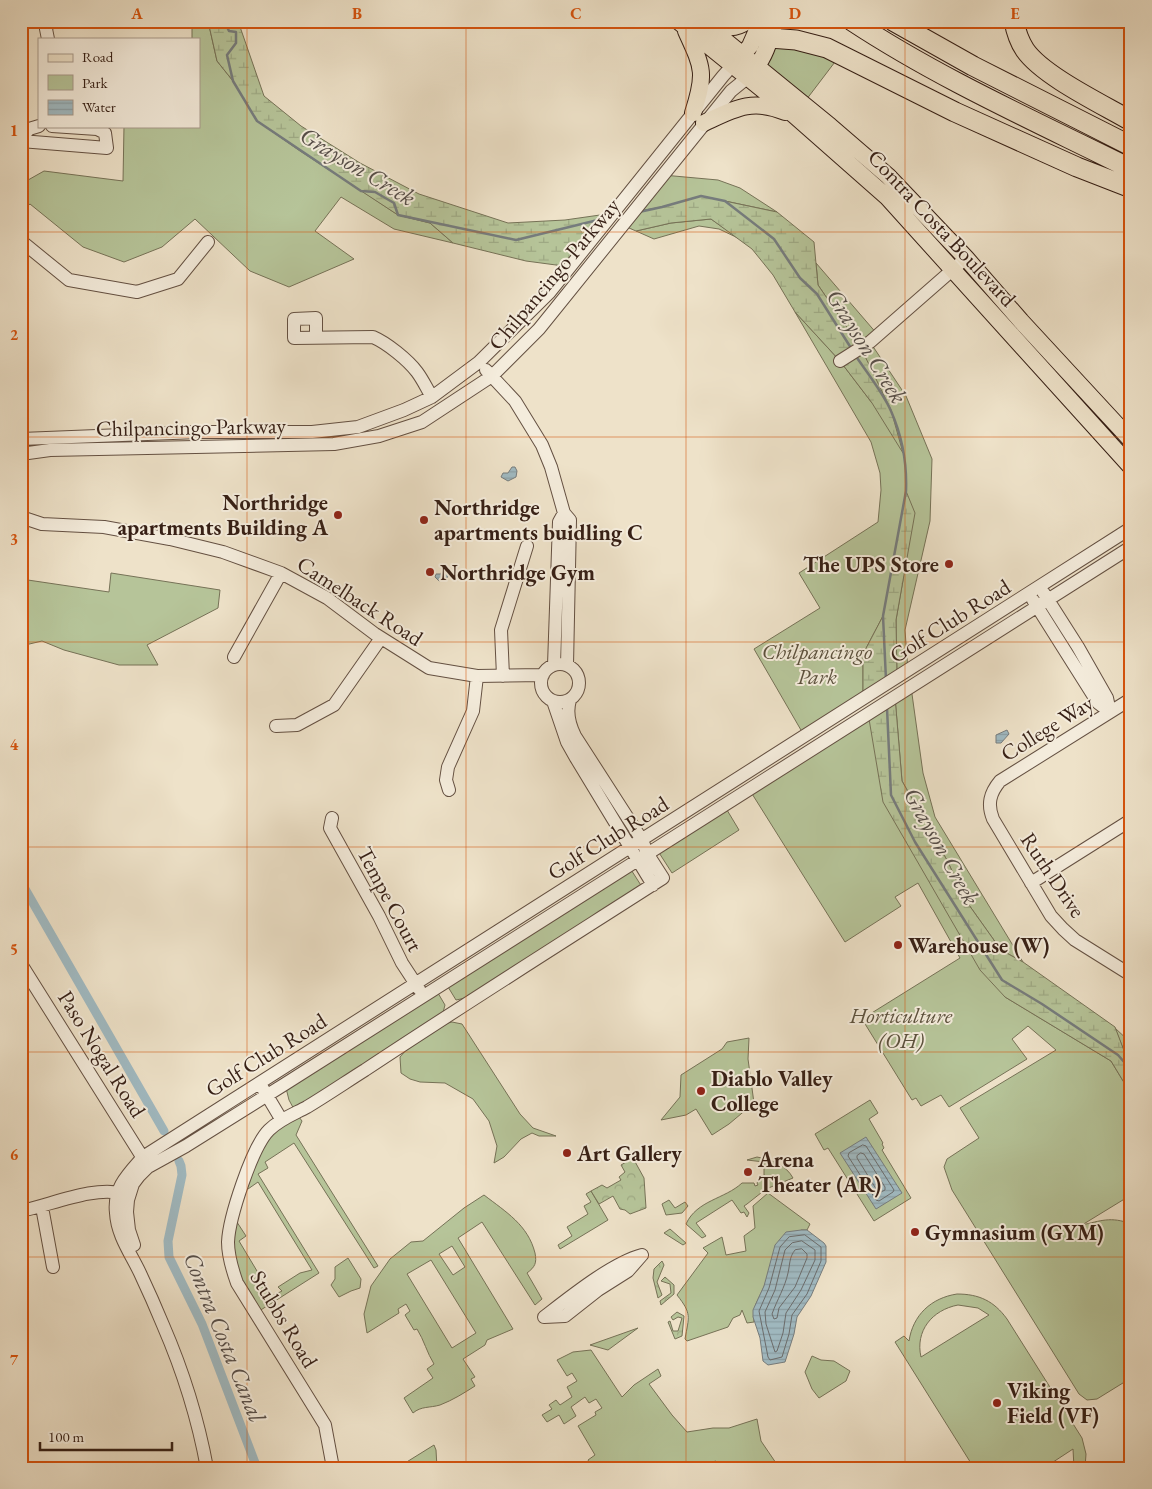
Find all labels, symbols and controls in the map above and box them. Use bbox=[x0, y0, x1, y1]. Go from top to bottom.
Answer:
text: A bbox=[130, 3, 143, 24]
text: B bbox=[352, 3, 362, 24]
text: C bbox=[570, 3, 582, 24]
text: D bbox=[789, 3, 801, 24]
text: E bbox=[1010, 3, 1020, 24]
legend bbox=[38, 38, 200, 128]
text: Road bbox=[82, 47, 114, 66]
text: Park bbox=[82, 73, 109, 92]
text: Water bbox=[82, 97, 116, 116]
water label: Grayson Creek bbox=[294, 119, 422, 213]
text: 1 bbox=[10, 120, 18, 141]
street label: Contra Costa Boulevard bbox=[861, 143, 1023, 314]
street label: Chilpancingo Parkway bbox=[482, 192, 626, 356]
water label: Grayson Creek bbox=[819, 283, 915, 409]
text: 2 bbox=[10, 324, 19, 345]
street label: Chilpancingo Parkway bbox=[96, 411, 287, 443]
place label: Northridge apartments Building A bbox=[117, 488, 328, 542]
place label: Northridge apartments buidling C bbox=[434, 493, 643, 547]
marker: Northridge apartments Building A bbox=[332, 509, 344, 521]
marker: Northridge apartments buidling C bbox=[418, 514, 430, 526]
text: 3 bbox=[10, 529, 18, 550]
street label: Camelback Road bbox=[291, 549, 429, 653]
place label: The UPS Store bbox=[803, 550, 939, 579]
place label: Northridge Gym bbox=[440, 558, 595, 587]
marker: The UPS Store bbox=[943, 558, 955, 570]
marker: Northridge Gym bbox=[424, 566, 436, 578]
street label: Golf Club Road bbox=[884, 572, 1017, 670]
park label: Chilpancingo Park bbox=[762, 637, 872, 691]
street label: College Way bbox=[995, 688, 1099, 768]
text: 4 bbox=[10, 734, 19, 755]
water label: Grayson Creek bbox=[897, 782, 987, 910]
street label: Golf Club Road bbox=[542, 789, 675, 887]
street label: Ruth Drive bbox=[1014, 827, 1092, 924]
street label: Tempe Court bbox=[350, 841, 430, 957]
place label: Warehouse (W) bbox=[908, 931, 1049, 960]
text: 5 bbox=[10, 939, 18, 960]
marker: Warehouse (W) bbox=[892, 939, 904, 951]
street label: Paso Nogal Road bbox=[51, 985, 153, 1124]
park label: Horticulture (OH) bbox=[849, 1001, 953, 1055]
street label: Golf Club Road bbox=[200, 1006, 333, 1104]
place label: Diablo Valley College bbox=[711, 1064, 833, 1118]
marker: Diablo Valley College bbox=[695, 1085, 707, 1097]
place label: Art Gallery bbox=[576, 1139, 682, 1168]
text: 6 bbox=[10, 1144, 19, 1165]
place label: Arena Theater (AR) bbox=[757, 1145, 881, 1199]
marker: Art Gallery bbox=[561, 1147, 573, 1159]
marker: Arena Theater (AR) bbox=[742, 1166, 754, 1178]
place label: Gymnasium (GYM) bbox=[925, 1218, 1104, 1247]
marker: Gymnasium (GYM) bbox=[909, 1226, 921, 1238]
water label: Contra Costa Canal bbox=[177, 1248, 274, 1427]
street label: Stubbs Road bbox=[244, 1265, 325, 1374]
text: 7 bbox=[10, 1349, 19, 1370]
place label: Viking Field (VF) bbox=[1007, 1376, 1099, 1430]
marker: Viking Field (VF) bbox=[991, 1397, 1003, 1409]
scale bar bbox=[40, 1419, 172, 1451]
text: 100 m bbox=[48, 1427, 85, 1446]

